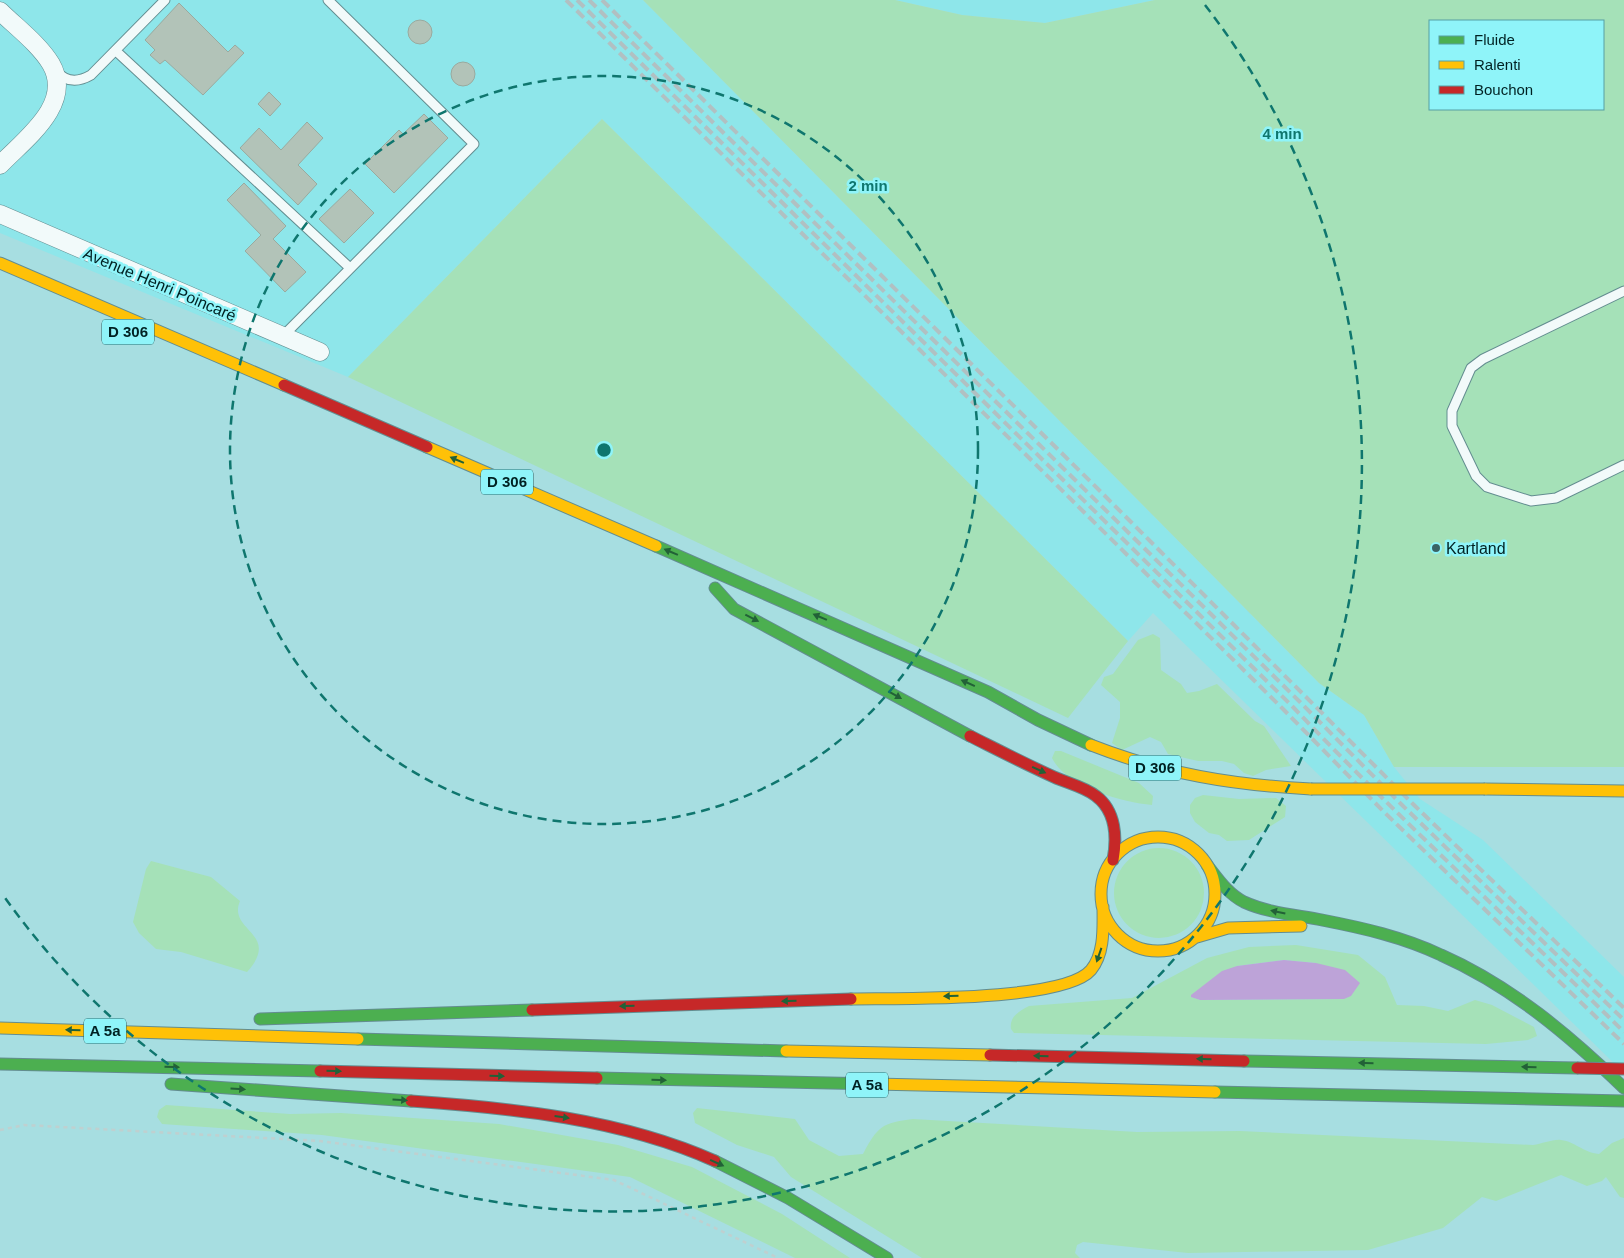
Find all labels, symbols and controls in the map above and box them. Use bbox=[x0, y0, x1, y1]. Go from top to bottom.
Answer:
legend bbox=[1429, 20, 1604, 110]
text: Fluide bbox=[1474, 31, 1515, 48]
text: Ralenti bbox=[1474, 56, 1521, 73]
text: Bouchon bbox=[1474, 81, 1533, 98]
text: 4 min bbox=[1262, 125, 1302, 142]
text: 2 min bbox=[848, 177, 888, 194]
street label: Avenue Henri Poincaré bbox=[81, 245, 239, 324]
road number: D 306 bbox=[102, 320, 154, 344]
centre of rings bbox=[595, 441, 613, 459]
one-way arrow bbox=[450, 456, 464, 464]
road number: D 306 bbox=[481, 470, 533, 494]
place label: Kartland bbox=[1446, 540, 1506, 557]
marker: Kartland bbox=[1430, 542, 1442, 554]
one-way arrow bbox=[664, 548, 678, 556]
one-way arrow bbox=[813, 612, 827, 620]
one-way arrow bbox=[744, 614, 759, 622]
one-way arrow bbox=[961, 679, 975, 687]
one-way arrow bbox=[888, 690, 902, 699]
road number: D 306 bbox=[1129, 756, 1181, 780]
one-way arrow bbox=[1032, 767, 1046, 775]
one-way arrow bbox=[1271, 908, 1286, 916]
one-way arrow bbox=[1095, 948, 1102, 963]
one-way arrow bbox=[943, 992, 959, 1000]
one-way arrow bbox=[781, 998, 797, 1006]
one-way arrow bbox=[618, 1003, 634, 1011]
road number: A 5a bbox=[84, 1018, 126, 1044]
one-way arrow bbox=[65, 1026, 81, 1034]
one-way arrow bbox=[1033, 1052, 1049, 1060]
one-way arrow bbox=[1195, 1055, 1211, 1063]
one-way arrow bbox=[1358, 1059, 1374, 1067]
one-way arrow bbox=[1520, 1062, 1536, 1070]
one-way arrow bbox=[164, 1063, 180, 1071]
one-way arrow bbox=[326, 1067, 342, 1075]
one-way arrow bbox=[489, 1072, 505, 1080]
road number: A 5a bbox=[846, 1072, 888, 1098]
one-way arrow bbox=[651, 1076, 667, 1084]
one-way arrow bbox=[230, 1085, 246, 1093]
one-way arrow bbox=[392, 1097, 408, 1105]
one-way arrow bbox=[554, 1114, 570, 1122]
one-way arrow bbox=[710, 1160, 724, 1168]

